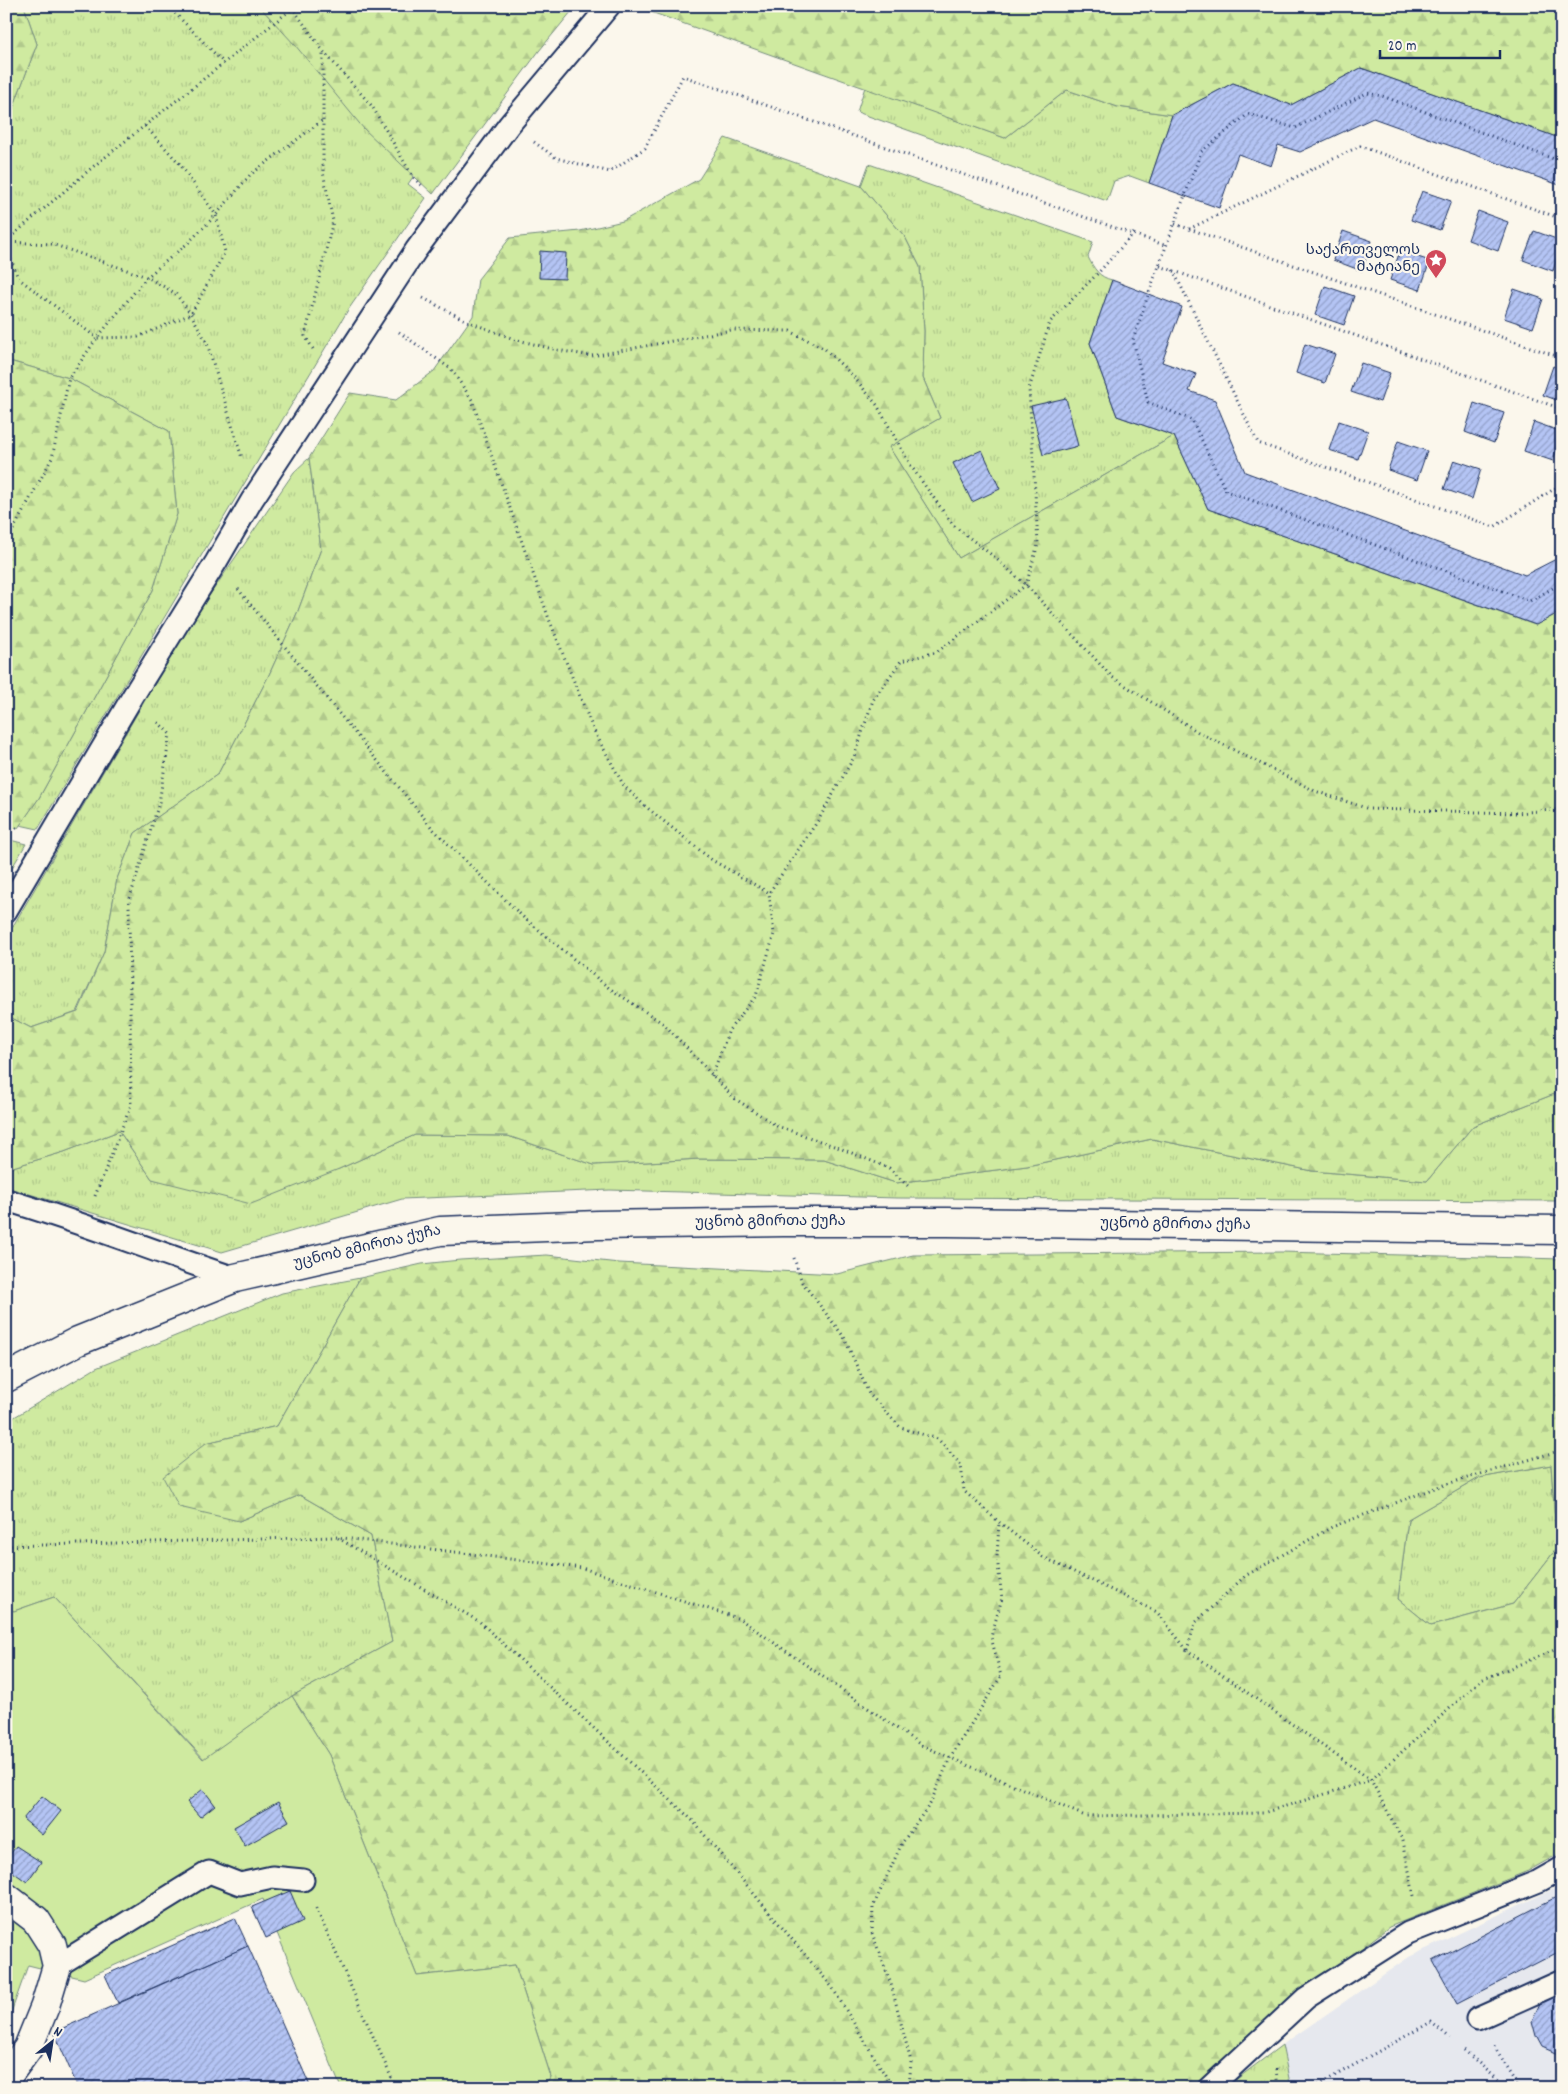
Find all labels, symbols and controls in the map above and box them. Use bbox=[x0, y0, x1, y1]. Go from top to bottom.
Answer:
scale bar bbox=[1380, 28, 1500, 60]
text: 20 m bbox=[1388, 36, 1416, 58]
place label: საქართველოს მატიანე bbox=[1306, 240, 1420, 279]
place icon: საქართველოს მატიანე bbox=[1424, 248, 1448, 279]
street label: უცნობ გმირთა ქუჩა bbox=[695, 1211, 846, 1234]
street label: უცნობ გმირთა ქუჩა bbox=[1100, 1213, 1251, 1237]
street label: უცნობ გმირთა ქუჩა bbox=[291, 1220, 443, 1275]
north arrow bbox=[28, 2016, 78, 2066]
text: N bbox=[50, 2022, 66, 2043]

